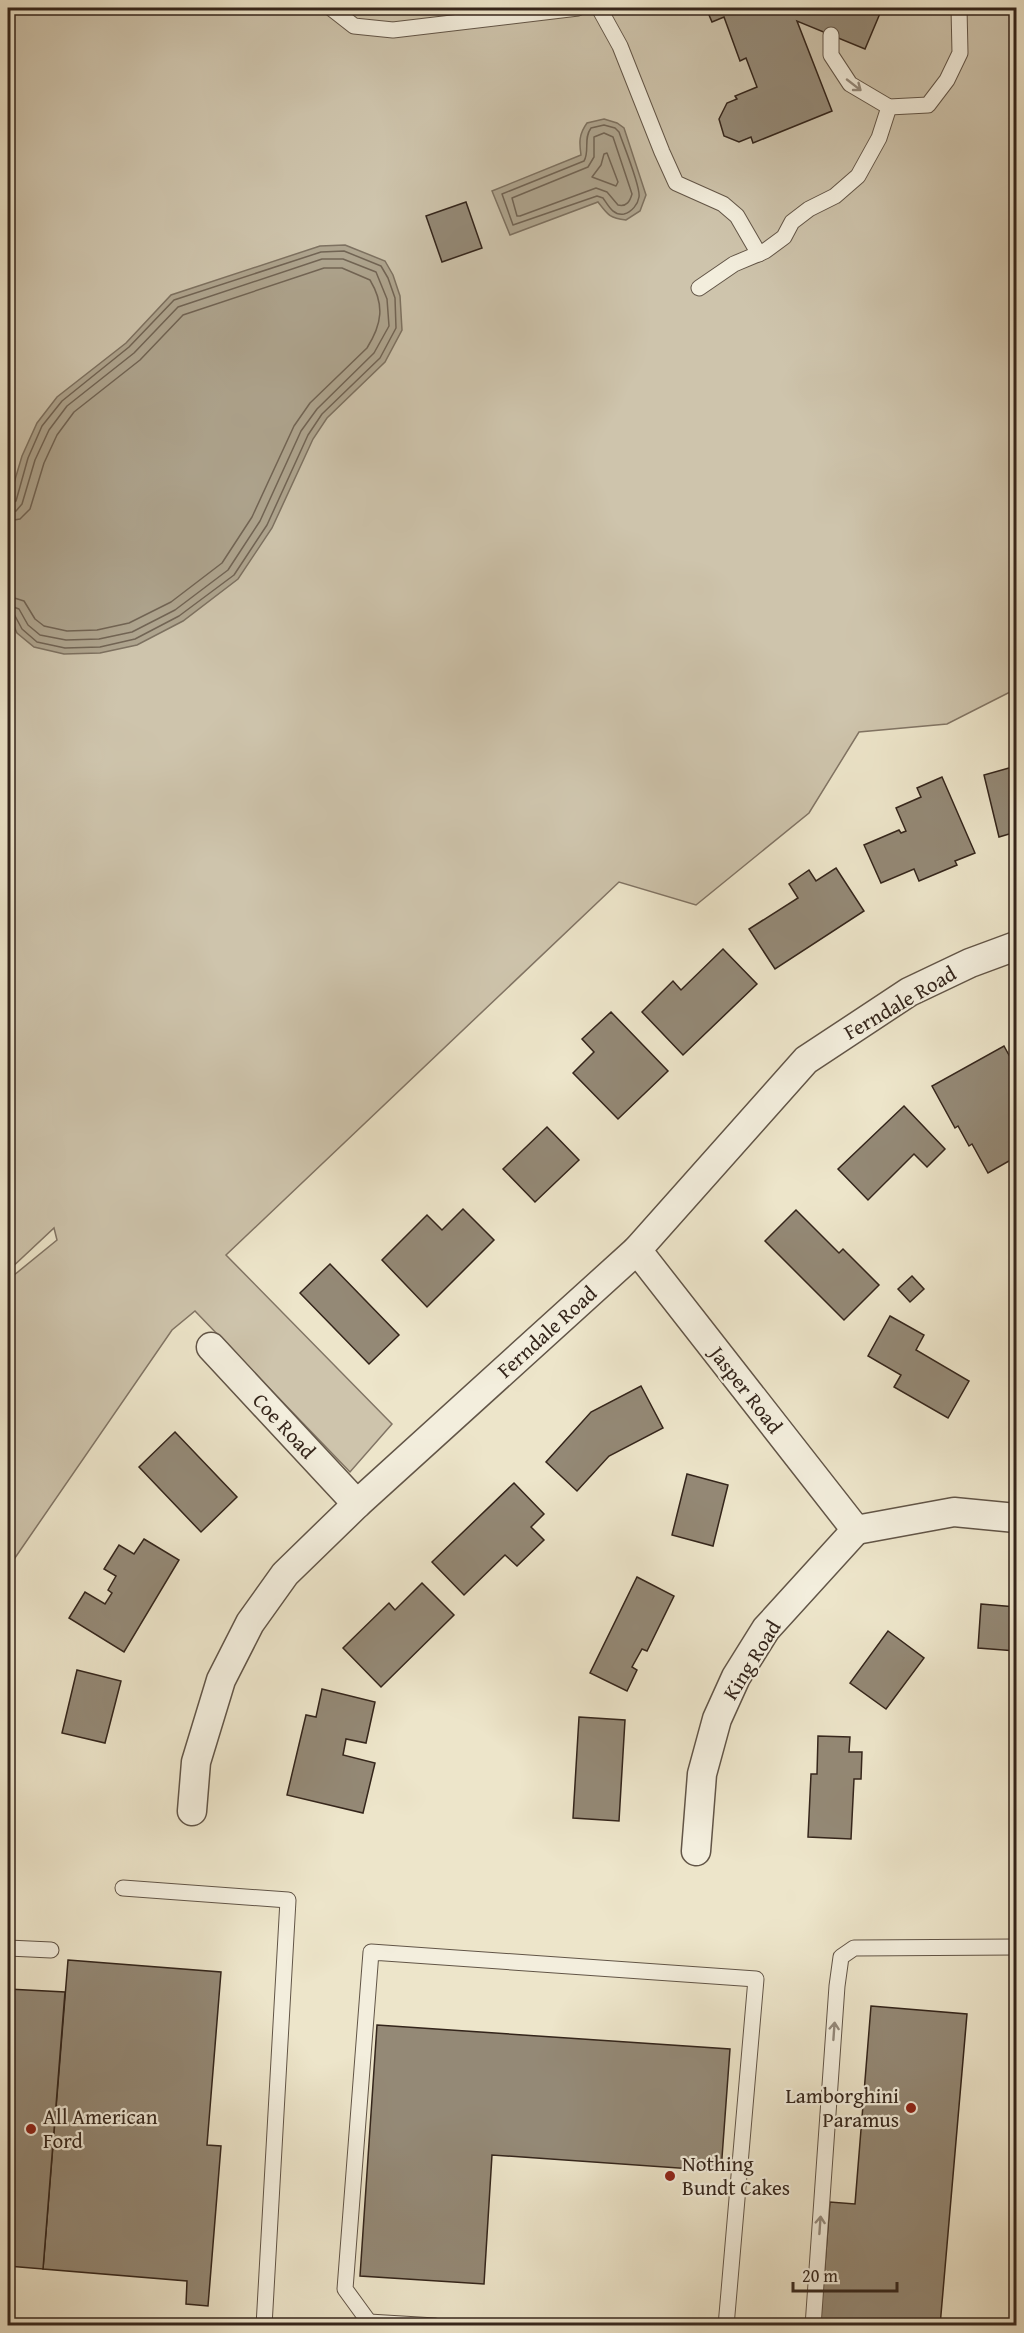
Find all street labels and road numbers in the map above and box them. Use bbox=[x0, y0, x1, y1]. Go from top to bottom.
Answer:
street label: Ferndale Road bbox=[838, 957, 962, 1047]
street label: Ferndale Road bbox=[490, 1278, 604, 1385]
street label: Jasper Road bbox=[701, 1337, 791, 1441]
street label: Coe Road bbox=[246, 1386, 324, 1466]
street label: King Road bbox=[715, 1613, 789, 1706]

